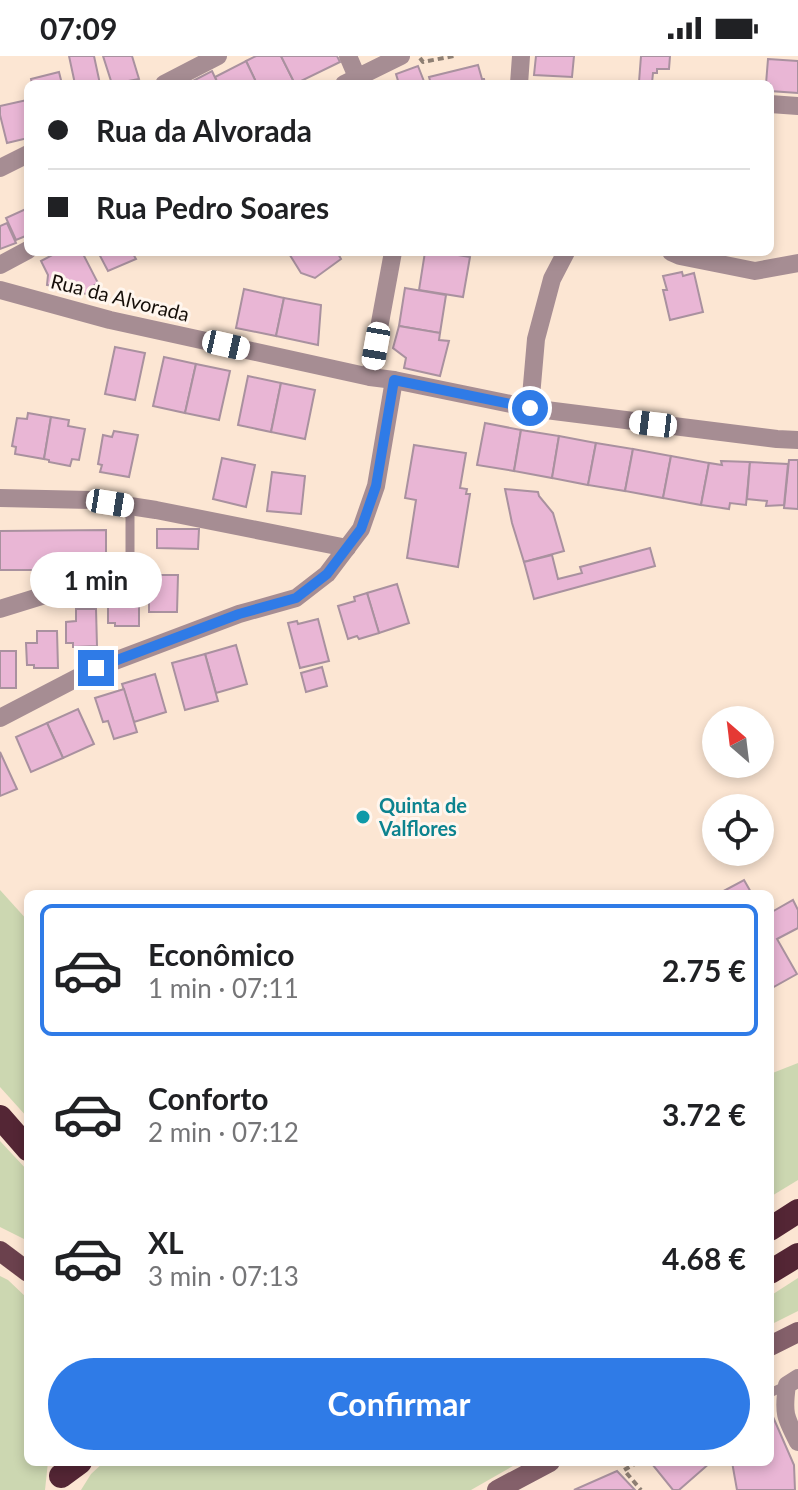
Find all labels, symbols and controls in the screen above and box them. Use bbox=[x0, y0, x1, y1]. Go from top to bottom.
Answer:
text: 07:09 bbox=[40, 10, 117, 46]
text: Rua da Alvorada bbox=[96, 112, 312, 148]
text: Rua Pedro Soares bbox=[96, 189, 329, 225]
street label: Rua da Alvorada bbox=[49, 268, 192, 326]
car bbox=[360, 320, 392, 372]
car bbox=[200, 328, 252, 362]
route start bbox=[512, 390, 548, 426]
car bbox=[628, 409, 678, 439]
car bbox=[84, 487, 136, 519]
callout: 1 min bbox=[30, 552, 162, 608]
text: 1 min bbox=[64, 564, 128, 596]
route end bbox=[78, 650, 114, 686]
north arrow bbox=[702, 706, 774, 778]
map controls bbox=[702, 706, 774, 866]
place label: Quinta de Valflores bbox=[378, 793, 467, 840]
button: locate bbox=[702, 794, 774, 866]
marker: Quinta de Valflores bbox=[354, 808, 372, 826]
icon: car bbox=[52, 934, 124, 1006]
text: Econômico bbox=[148, 936, 294, 972]
text: 2.75 € bbox=[662, 952, 746, 988]
text: 1 min · 07:11 bbox=[148, 972, 299, 1004]
icon: car bbox=[52, 1078, 124, 1150]
text: Conforto bbox=[148, 1080, 268, 1116]
text: 3.72 € bbox=[662, 1096, 746, 1132]
text: 2 min · 07:12 bbox=[148, 1116, 299, 1148]
icon: car bbox=[52, 1222, 124, 1294]
text: XL bbox=[148, 1224, 184, 1260]
text: 4.68 € bbox=[662, 1240, 746, 1276]
text: 3 min · 07:13 bbox=[148, 1260, 299, 1292]
button: Confirmar bbox=[48, 1358, 750, 1450]

